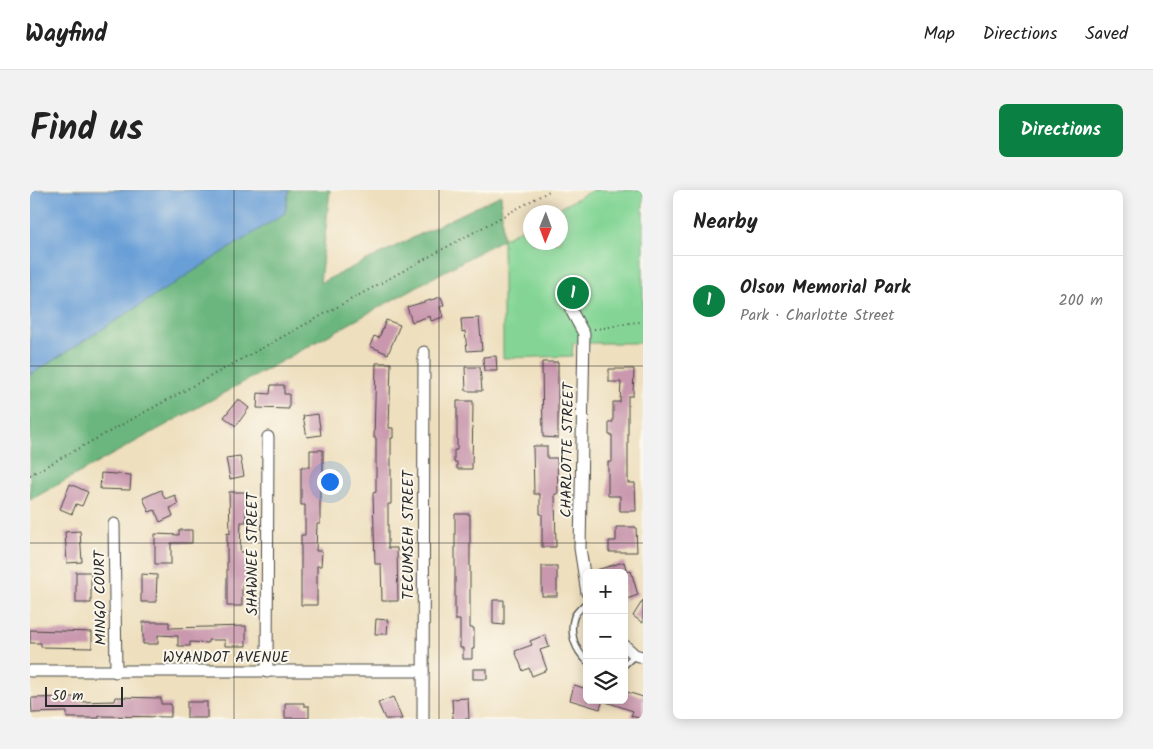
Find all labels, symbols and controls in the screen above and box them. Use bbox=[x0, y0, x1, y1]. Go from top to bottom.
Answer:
text: Wayfind bbox=[25, 15, 107, 54]
text: Map bbox=[923, 20, 955, 49]
text: Directions bbox=[983, 20, 1057, 49]
text: Saved bbox=[1085, 20, 1128, 49]
text: Find us bbox=[30, 102, 143, 158]
button: Directions bbox=[999, 104, 1123, 157]
north arrow bbox=[523, 205, 568, 250]
text: Nearby bbox=[693, 206, 758, 239]
text: Olson Memorial Park bbox=[740, 273, 910, 303]
pin: 1 bbox=[557, 274, 589, 312]
text: 1 bbox=[707, 288, 711, 313]
text: 200 m bbox=[1059, 288, 1103, 313]
text: Park · Charlotte Street bbox=[740, 303, 894, 328]
street label: CHARLOTTE STREET bbox=[555, 380, 581, 518]
street label: TECUMSEH STREET bbox=[397, 468, 421, 600]
your location bbox=[317, 469, 343, 495]
street label: SHAWNEE STREET bbox=[241, 491, 265, 615]
street label: MINGO COURT bbox=[88, 548, 114, 646]
map controls bbox=[583, 569, 628, 704]
button: + bbox=[583, 569, 628, 614]
button: − bbox=[583, 614, 628, 659]
street label: WYANDOT AVENUE bbox=[163, 646, 290, 670]
button: layers bbox=[583, 659, 628, 704]
scale bar bbox=[45, 684, 122, 707]
text: 50 m bbox=[52, 685, 83, 707]

